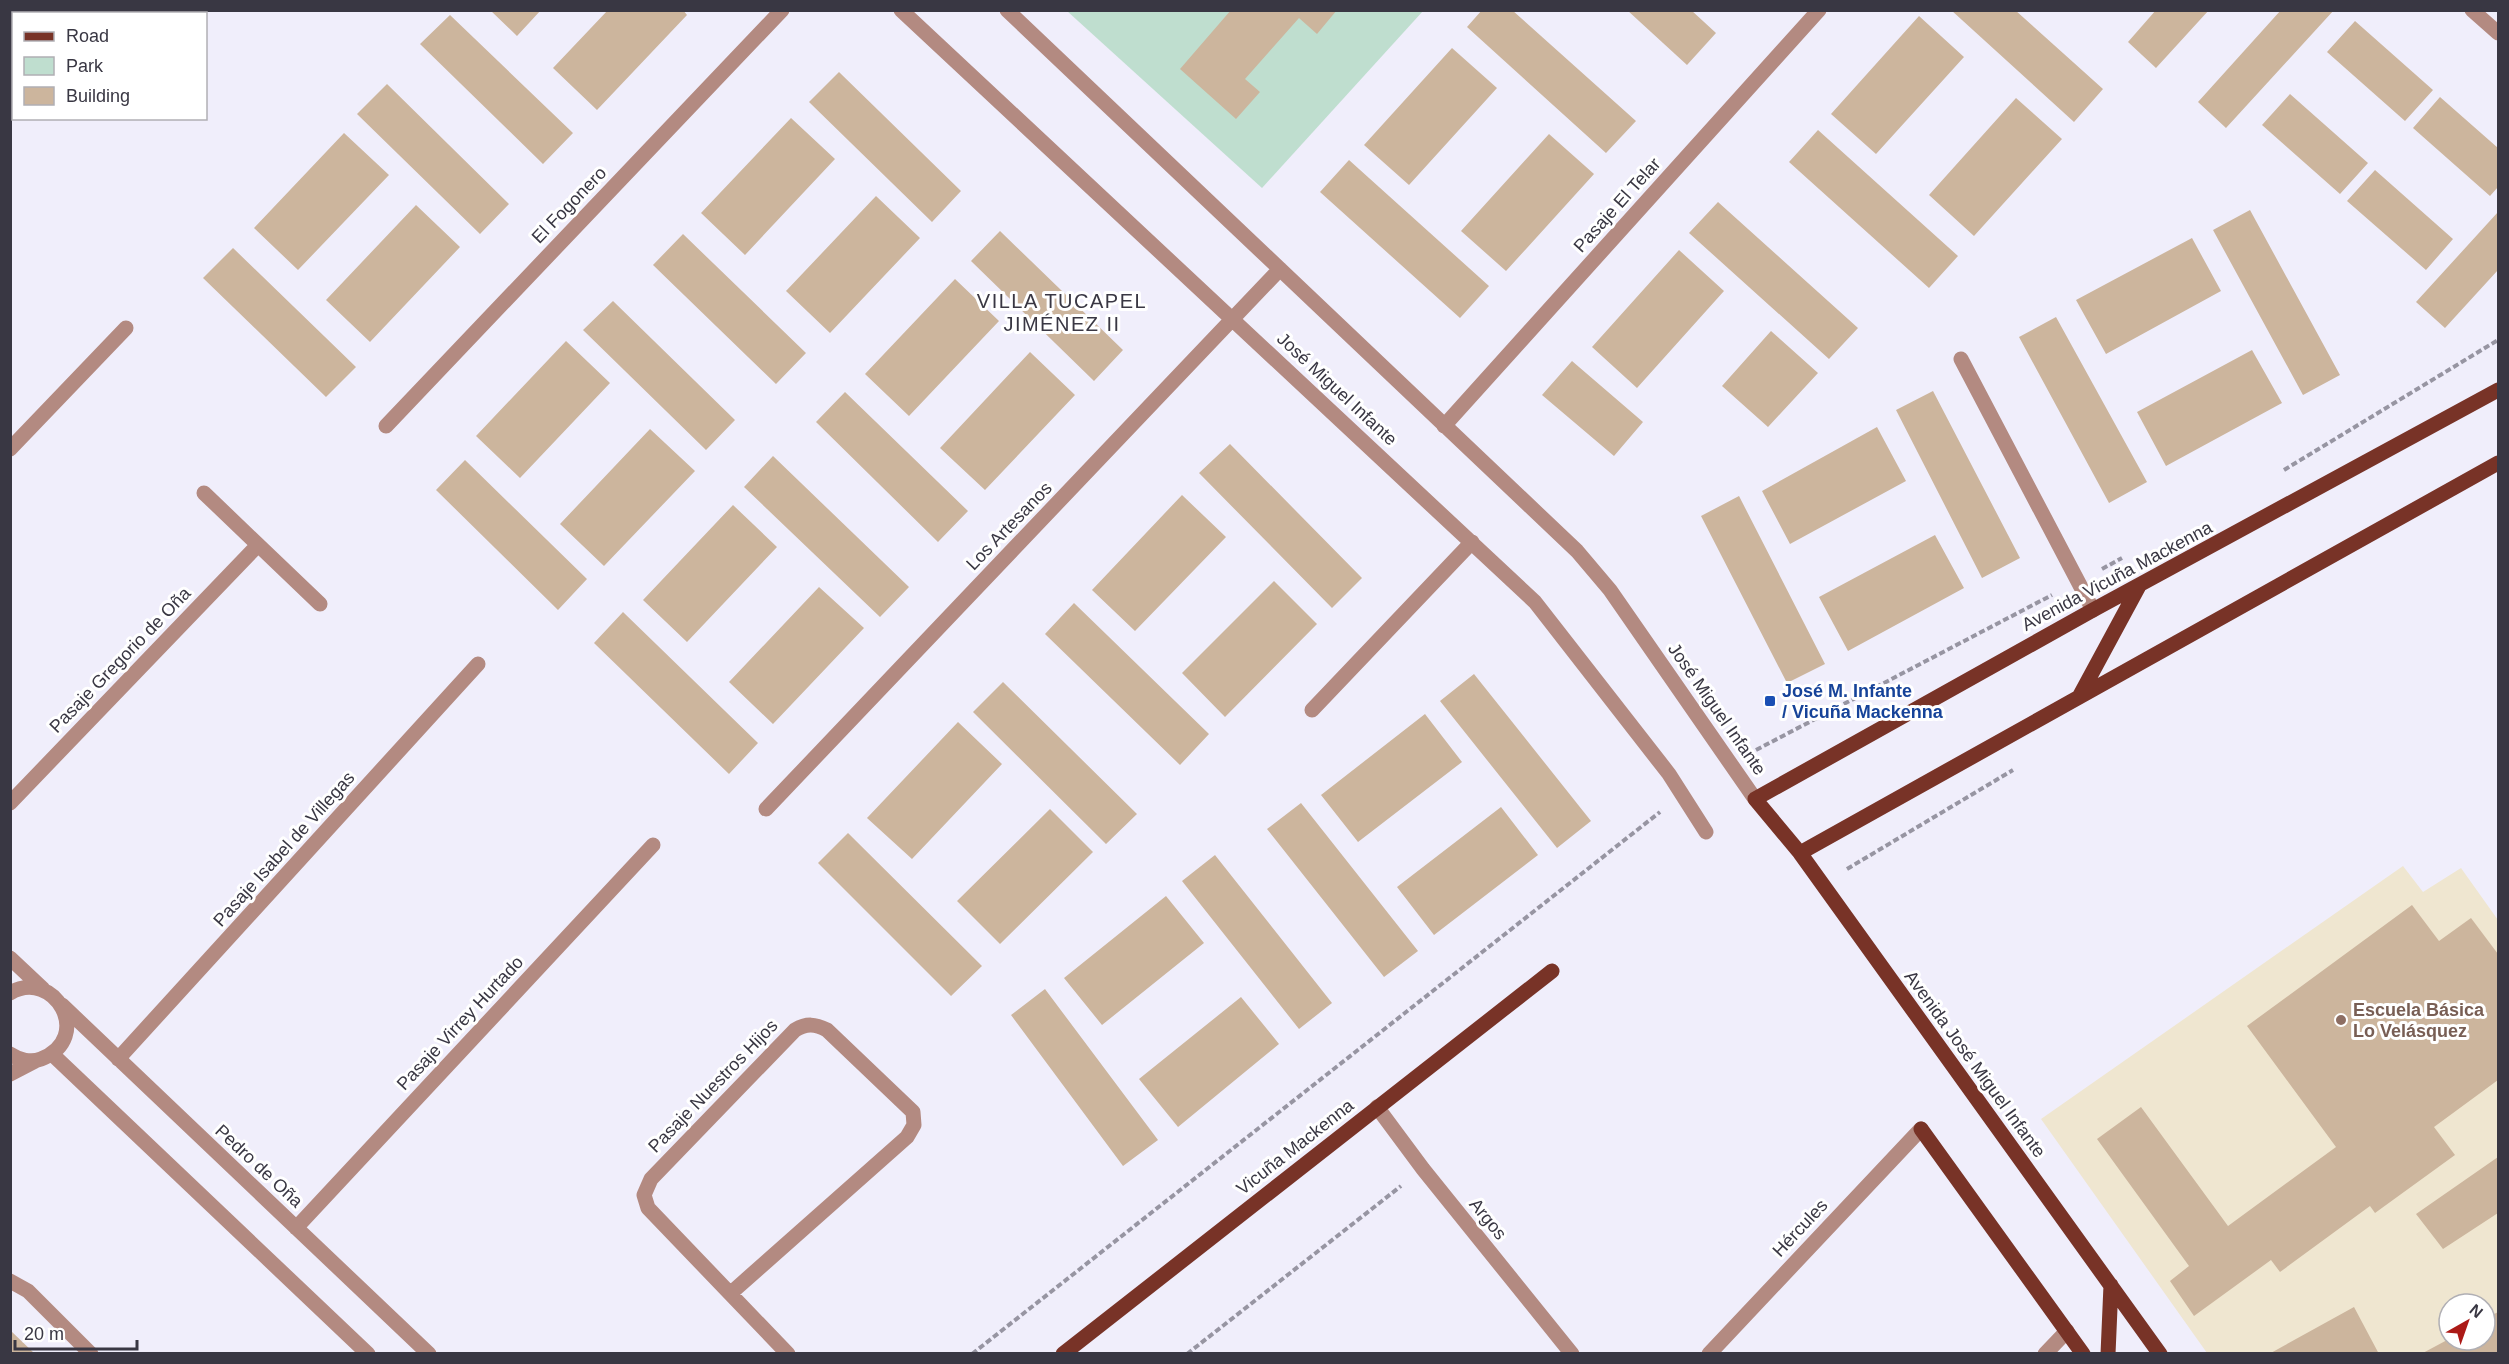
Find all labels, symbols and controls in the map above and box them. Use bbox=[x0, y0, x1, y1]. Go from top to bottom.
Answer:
legend bbox=[12, 12, 207, 120]
text: Road bbox=[66, 26, 109, 46]
text: Park bbox=[66, 56, 104, 76]
text: Building bbox=[66, 86, 130, 106]
street label: Pasaje El Telar bbox=[1570, 154, 1664, 256]
street label: El Fogonero bbox=[528, 163, 610, 247]
district label: VILLA TUCAPEL JIMÉNEZ II bbox=[977, 290, 1147, 335]
street label: José Miguel Infante bbox=[1273, 328, 1401, 450]
street label: Los Artesanos bbox=[962, 478, 1056, 574]
street label: Avenida Vicuña Mackenna bbox=[2018, 517, 2216, 635]
street label: Pasaje Gregorio de Oña bbox=[45, 583, 195, 737]
street label: José Miguel Infante bbox=[1664, 639, 1770, 779]
place label: José M. Infante / Vicuña Mackenna bbox=[1782, 681, 1944, 722]
marker: José M. Infante / Vicuña Mackenna bbox=[1763, 694, 1777, 708]
street label: Pasaje Isabel de Villegas bbox=[209, 768, 359, 930]
street label: Pasaje Virrey Hurtado bbox=[393, 952, 527, 1094]
street label: Avenida José Miguel Infante bbox=[1901, 967, 2049, 1161]
place label: Escuela Básica Lo Velásquez bbox=[2353, 1000, 2485, 1041]
marker: Escuela Básica Lo Velásquez bbox=[2334, 1013, 2348, 1027]
street label: Pasaje Nuestros Hijos bbox=[644, 1015, 782, 1157]
street label: Vicuña Mackenna bbox=[1233, 1095, 1358, 1199]
street label: Pedro de Oña bbox=[211, 1120, 308, 1212]
street label: Argos bbox=[1465, 1194, 1511, 1244]
street label: Hércules bbox=[1768, 1195, 1832, 1261]
north arrow bbox=[2437, 1292, 2497, 1352]
text: N bbox=[2466, 1301, 2486, 1321]
scale bar bbox=[15, 1313, 136, 1351]
text: 20 m bbox=[24, 1324, 64, 1344]

